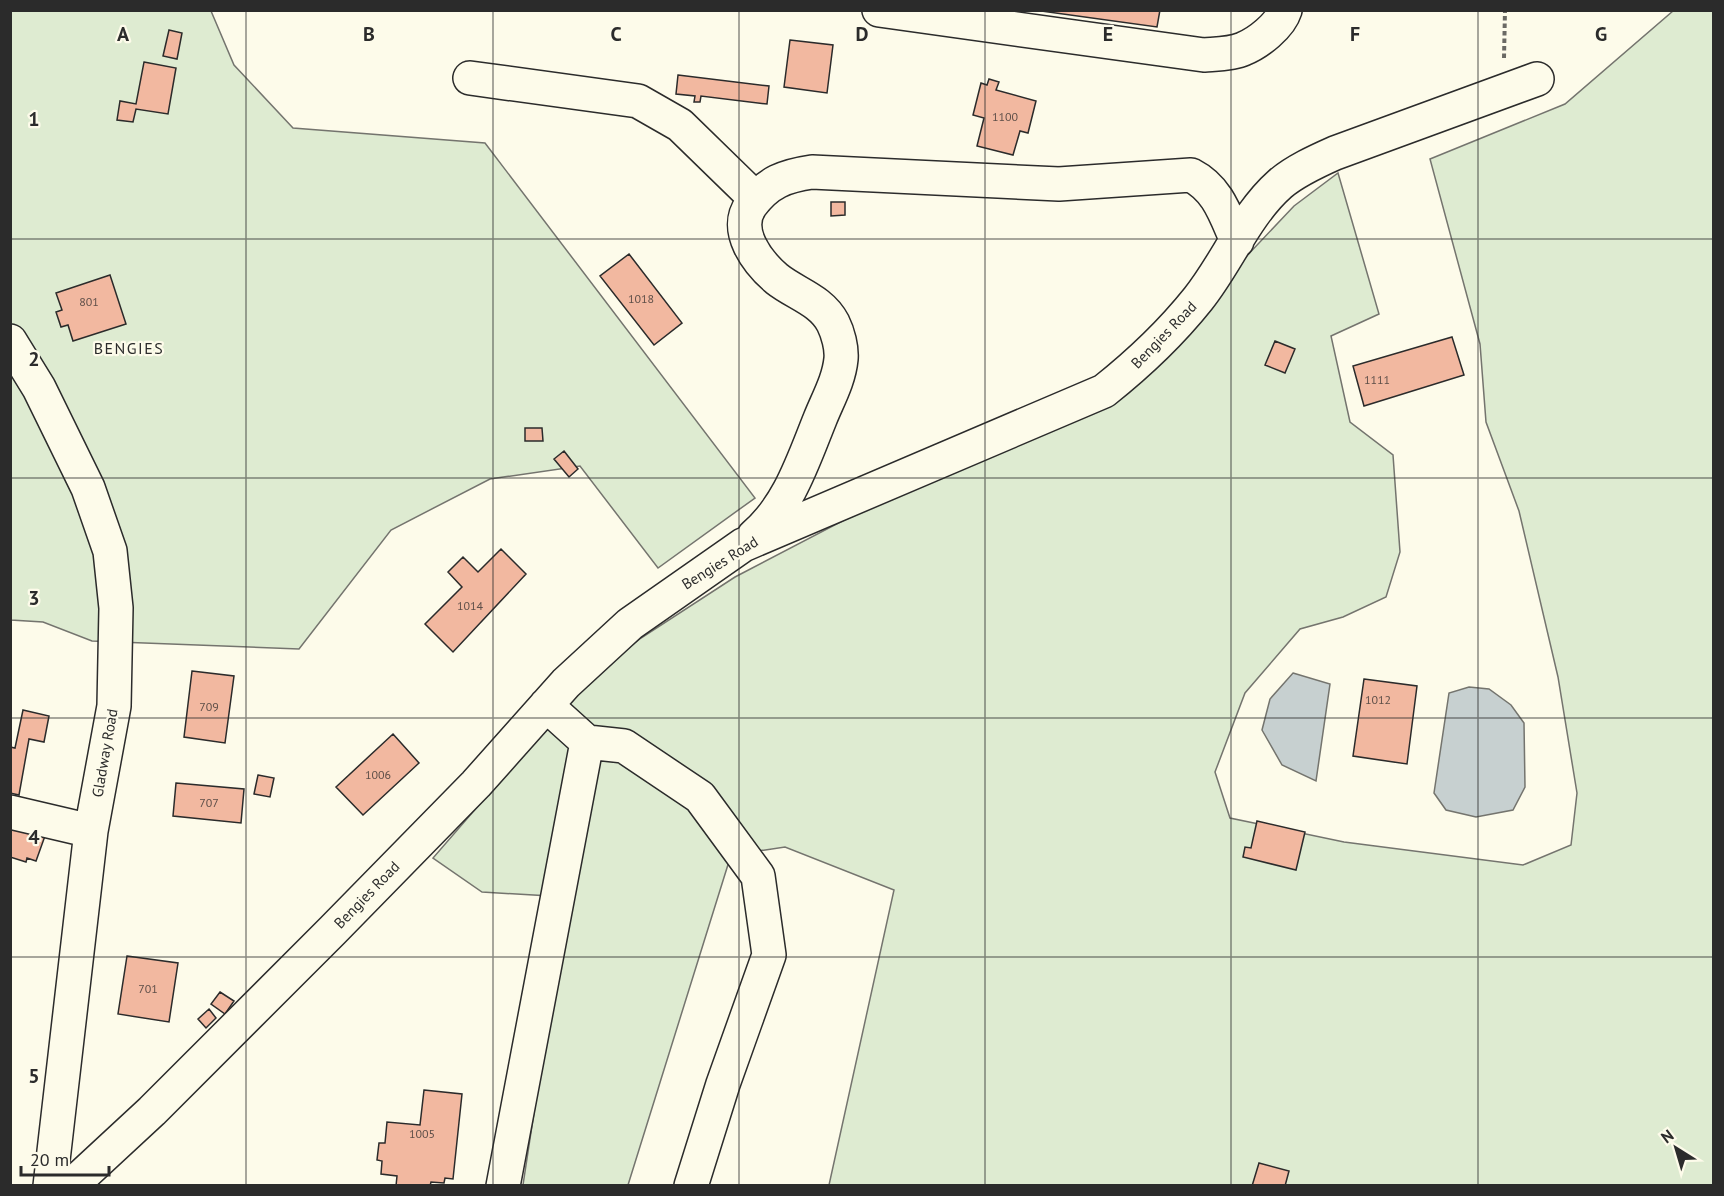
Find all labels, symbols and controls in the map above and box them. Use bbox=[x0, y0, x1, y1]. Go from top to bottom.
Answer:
text: A bbox=[117, 21, 130, 47]
text: B bbox=[363, 21, 375, 47]
text: C bbox=[610, 21, 622, 47]
text: D bbox=[856, 21, 869, 47]
text: E bbox=[1103, 21, 1113, 47]
text: F bbox=[1350, 21, 1360, 47]
text: G bbox=[1595, 21, 1607, 47]
text: 1 bbox=[28, 106, 40, 132]
house number: 1100 bbox=[992, 109, 1019, 124]
house number: 1018 bbox=[628, 291, 654, 306]
house number: 801 bbox=[79, 294, 99, 309]
street label: Bengies Road bbox=[1127, 297, 1200, 372]
district label: BENGIES bbox=[94, 338, 164, 358]
text: 2 bbox=[28, 346, 40, 372]
house number: 1111 bbox=[1364, 372, 1390, 387]
street label: Bengies Road bbox=[678, 532, 761, 594]
text: 3 bbox=[28, 585, 40, 611]
house number: 1014 bbox=[457, 598, 484, 613]
house number: 1012 bbox=[1365, 692, 1391, 707]
house number: 709 bbox=[199, 699, 219, 714]
street label: Gladway Road bbox=[87, 707, 122, 799]
house number: 1006 bbox=[365, 767, 391, 782]
house number: 707 bbox=[199, 795, 219, 810]
text: 4 bbox=[28, 824, 40, 850]
street label: Bengies Road bbox=[330, 857, 403, 932]
house number: 701 bbox=[138, 981, 158, 996]
text: 5 bbox=[28, 1063, 40, 1089]
north arrow bbox=[1646, 1118, 1706, 1178]
text: N bbox=[1657, 1125, 1677, 1147]
house number: 1005 bbox=[409, 1126, 435, 1141]
scale bar bbox=[21, 1139, 110, 1177]
text: 20 m bbox=[30, 1148, 69, 1171]

